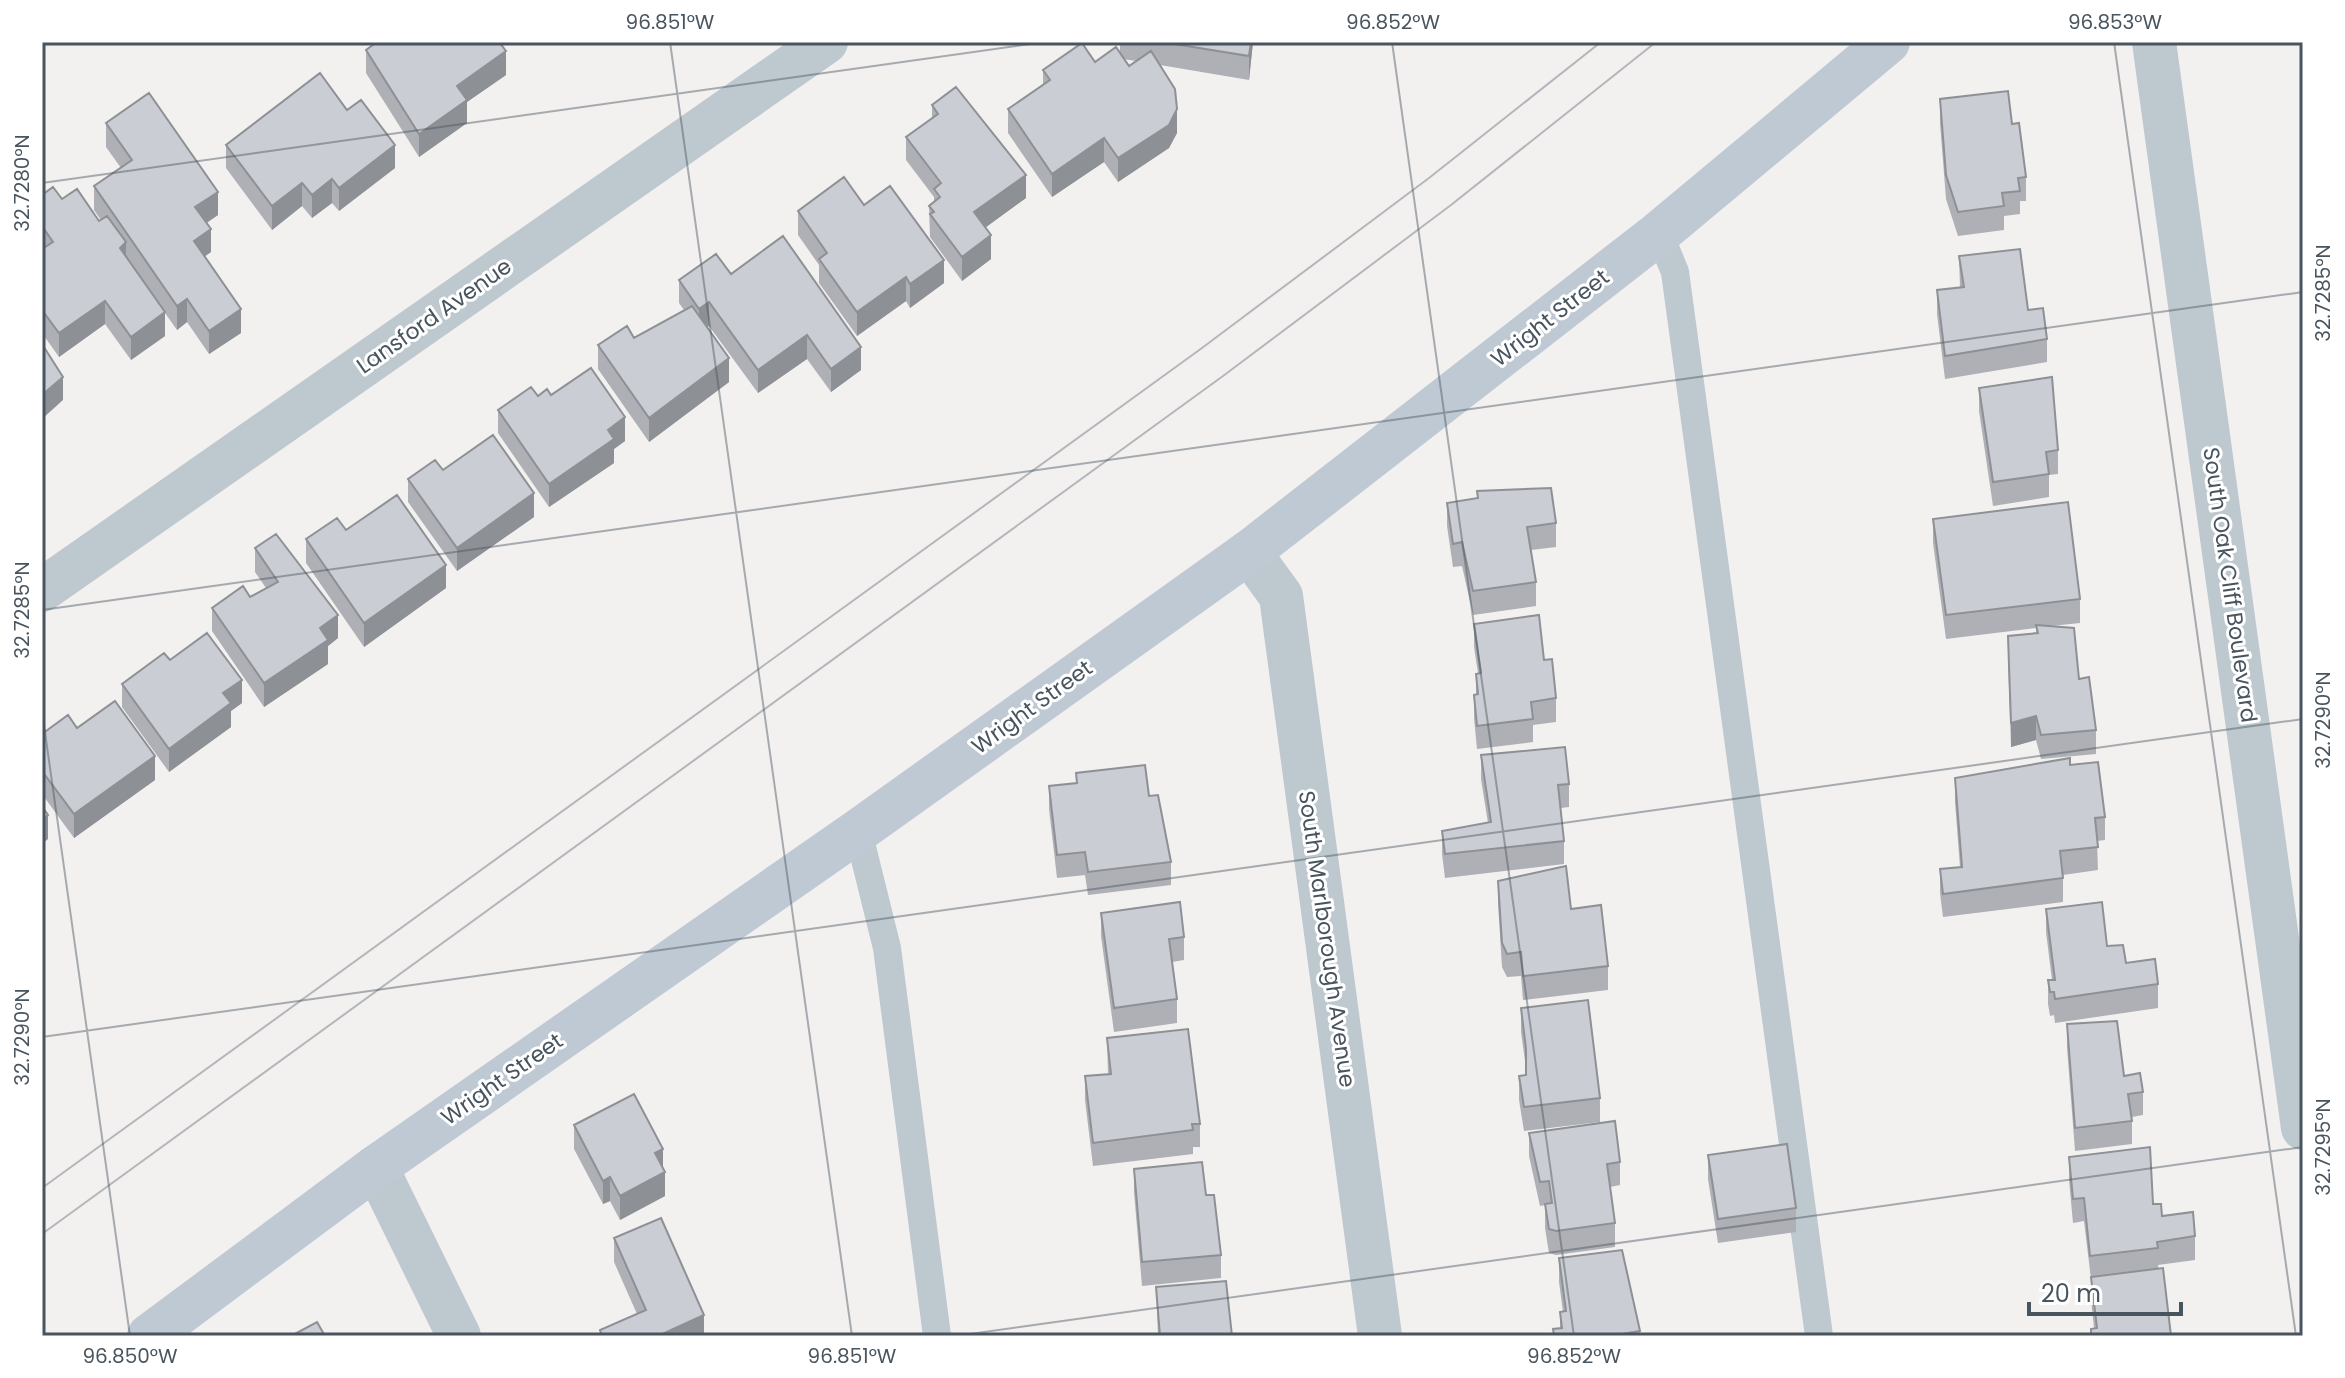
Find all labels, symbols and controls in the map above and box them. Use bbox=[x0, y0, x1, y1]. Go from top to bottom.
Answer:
text: 96.851°W bbox=[626, 8, 715, 36]
text: 96.852°W bbox=[1346, 8, 1440, 36]
text: 96.853°W bbox=[2068, 8, 2163, 36]
text: 32.7280°N bbox=[8, 134, 36, 232]
text: 32.7285°N bbox=[2309, 244, 2337, 342]
street label: Lansford Avenue bbox=[350, 251, 518, 381]
street label: Wright Street bbox=[1484, 262, 1616, 374]
street label: South Oak Cliff Boulevard bbox=[2195, 445, 2265, 725]
text: 32.7285°N bbox=[8, 561, 36, 659]
street label: Wright Street bbox=[965, 653, 1099, 761]
text: 32.7290°N bbox=[2309, 671, 2337, 769]
street label: South Marlborough Avenue bbox=[1291, 789, 1363, 1089]
text: 32.7290°N bbox=[8, 988, 36, 1086]
street label: Wright Street bbox=[435, 1025, 569, 1133]
text: 32.7295°N bbox=[2309, 1098, 2337, 1196]
scale bar bbox=[2029, 1266, 2181, 1316]
text: 20 m bbox=[2041, 1277, 2101, 1310]
text: 96.850°W bbox=[83, 1342, 178, 1370]
text: 96.851°W bbox=[808, 1342, 897, 1370]
text: 96.852°W bbox=[1527, 1342, 1621, 1370]

